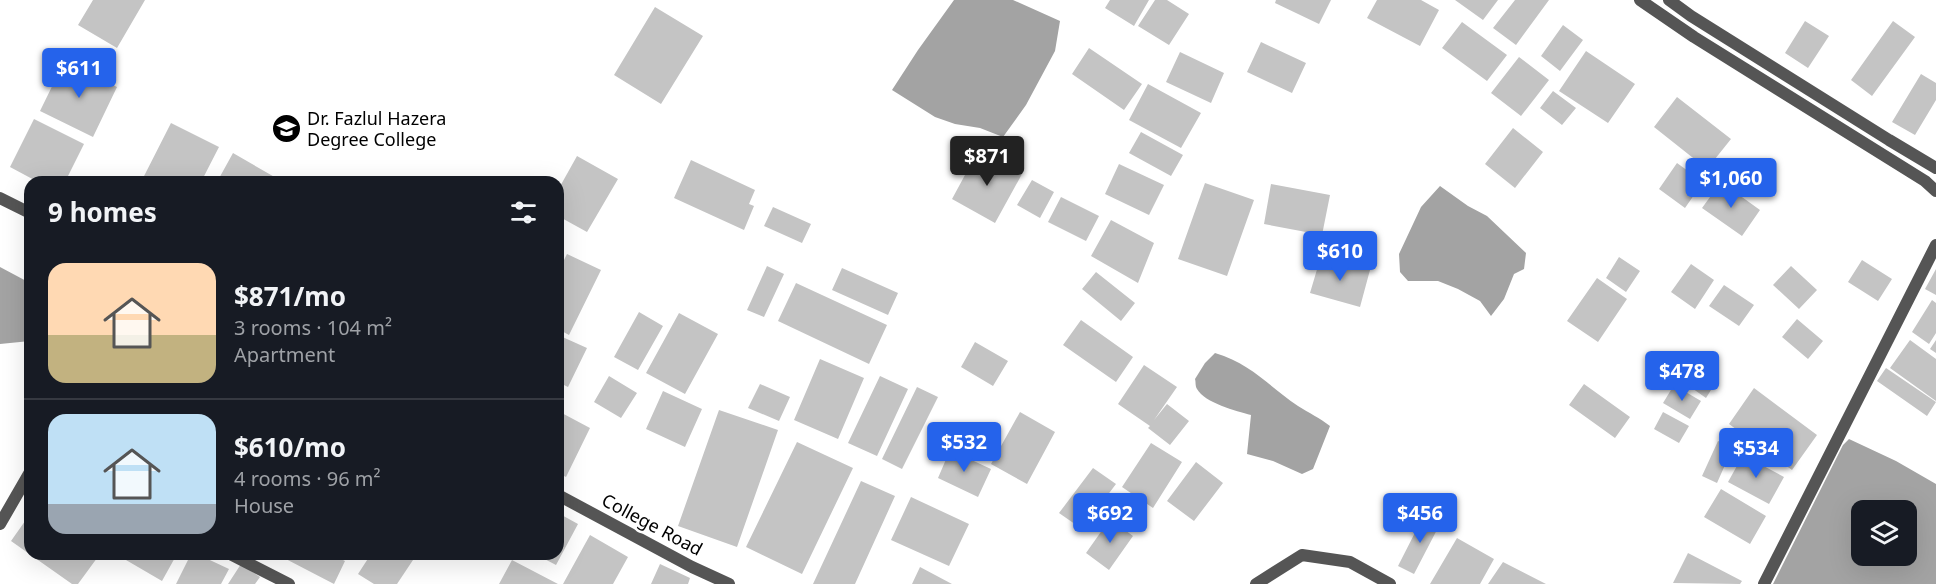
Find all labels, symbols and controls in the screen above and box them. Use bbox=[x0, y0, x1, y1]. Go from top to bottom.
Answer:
pin: $611 bbox=[43, 48, 115, 99]
text: $611 bbox=[56, 54, 102, 81]
place label: Dr. Fazlul Hazera Degree College bbox=[307, 106, 446, 151]
school or university icon: Dr. Fazlul Hazera Degree College bbox=[270, 113, 302, 145]
pin: $871 bbox=[951, 136, 1023, 187]
text: $871 bbox=[964, 142, 1010, 169]
pin: $1,060 bbox=[1682, 158, 1780, 209]
text: $1,060 bbox=[1700, 164, 1762, 191]
text: 9 homes bbox=[48, 194, 157, 230]
icon: filters bbox=[507, 196, 540, 229]
pin: $610 bbox=[1304, 231, 1376, 282]
text: $610 bbox=[1317, 237, 1363, 264]
text: $871/mo bbox=[234, 278, 346, 314]
icon: home bbox=[96, 287, 168, 359]
text: 3 rooms · 104 m² bbox=[234, 314, 392, 341]
text: Apartment bbox=[234, 341, 335, 368]
pin: $478 bbox=[1646, 351, 1718, 402]
text: $478 bbox=[1659, 357, 1705, 384]
pin: $532 bbox=[928, 422, 1000, 473]
text: $532 bbox=[941, 428, 987, 455]
pin: $534 bbox=[1720, 428, 1792, 479]
text: $610/mo bbox=[234, 429, 346, 465]
text: $534 bbox=[1733, 434, 1779, 461]
icon: home bbox=[96, 438, 168, 510]
text: 4 rooms · 96 m² bbox=[234, 465, 381, 492]
street label: College Road bbox=[598, 487, 707, 561]
text: House bbox=[234, 492, 294, 519]
pin: $692 bbox=[1074, 493, 1146, 544]
pin: $456 bbox=[1384, 493, 1456, 544]
text: $692 bbox=[1087, 499, 1133, 526]
text: $456 bbox=[1397, 499, 1443, 526]
map controls bbox=[1851, 500, 1917, 566]
button: layers bbox=[1851, 500, 1917, 566]

